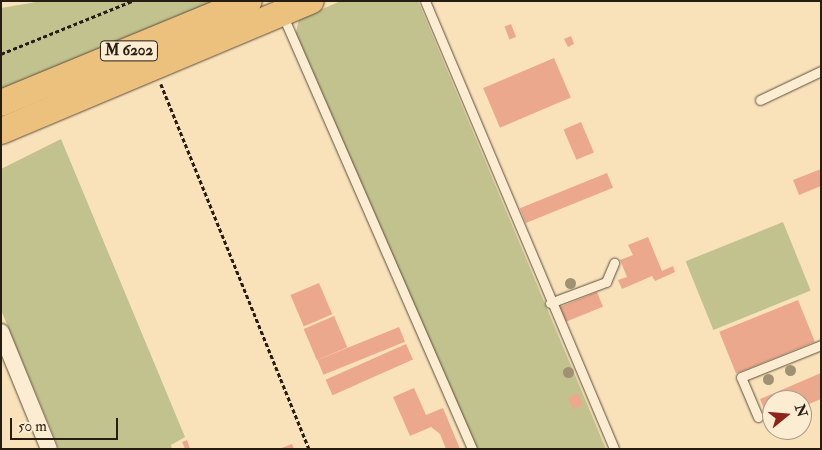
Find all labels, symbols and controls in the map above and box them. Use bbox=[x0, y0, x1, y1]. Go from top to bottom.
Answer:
road number: M 6202 bbox=[99, 38, 159, 64]
north arrow bbox=[762, 390, 812, 440]
text: N bbox=[791, 402, 811, 419]
scale bar bbox=[12, 408, 120, 440]
text: 50 m bbox=[18, 417, 47, 436]

